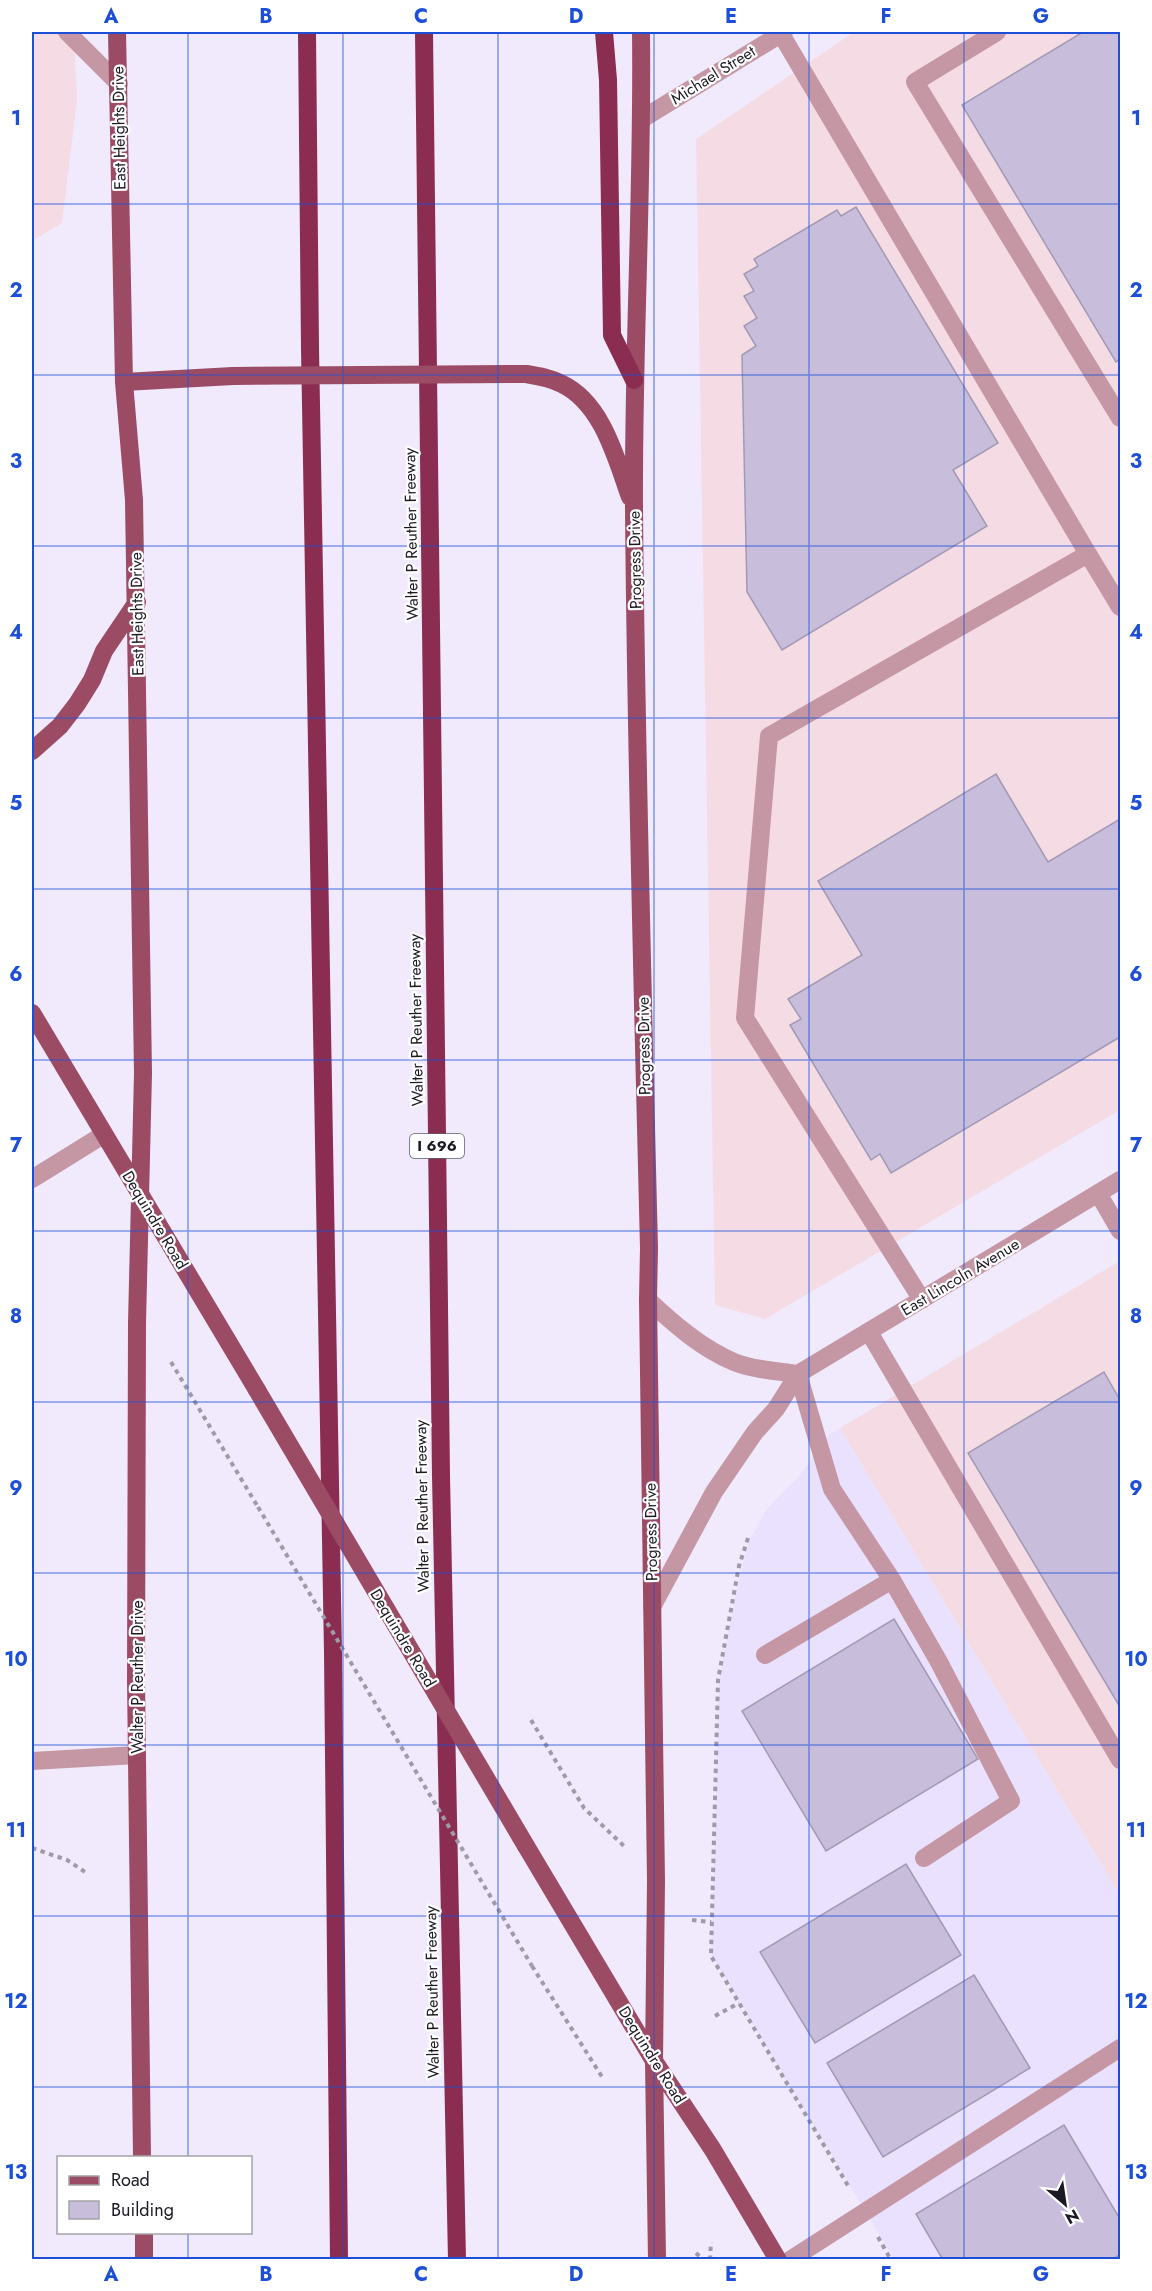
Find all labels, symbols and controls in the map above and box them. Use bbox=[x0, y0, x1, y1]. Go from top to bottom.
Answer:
text: A bbox=[103, 2, 119, 31]
text: B bbox=[259, 2, 273, 31]
text: C bbox=[414, 2, 428, 31]
text: D bbox=[569, 2, 583, 31]
text: E bbox=[725, 2, 737, 31]
text: F bbox=[880, 2, 892, 31]
text: G bbox=[1033, 2, 1049, 31]
street label: Michael Street bbox=[666, 40, 760, 110]
street label: East Heights Drive bbox=[106, 66, 132, 190]
text: 1 bbox=[11, 104, 21, 133]
text: 1 bbox=[1131, 104, 1141, 133]
text: 2 bbox=[9, 276, 23, 305]
text: 2 bbox=[1129, 276, 1143, 305]
text: 3 bbox=[10, 447, 22, 476]
street label: Walter P Reuther Freeway bbox=[398, 447, 424, 621]
text: 3 bbox=[1130, 447, 1142, 476]
street label: Progress Drive bbox=[623, 511, 647, 609]
street label: East Heights Drive bbox=[124, 552, 150, 676]
text: 4 bbox=[9, 618, 23, 647]
text: 4 bbox=[1129, 618, 1143, 647]
text: 5 bbox=[10, 789, 23, 818]
text: 5 bbox=[1130, 789, 1143, 818]
street label: Walter P Reuther Freeway bbox=[403, 933, 429, 1107]
text: 6 bbox=[9, 960, 23, 989]
text: 6 bbox=[1129, 960, 1143, 989]
street label: Progress Drive bbox=[632, 997, 656, 1095]
text: 7 bbox=[10, 1131, 23, 1160]
text: 7 bbox=[1130, 1131, 1143, 1160]
road number: I 696 bbox=[410, 1134, 464, 1158]
street label: Dequindre Road bbox=[117, 1166, 193, 1274]
street label: East Lincoln Avenue bbox=[896, 1233, 1024, 1321]
text: 8 bbox=[10, 1302, 22, 1331]
text: 8 bbox=[1130, 1302, 1142, 1331]
street label: Walter P Reuther Freeway bbox=[409, 1419, 435, 1593]
text: 9 bbox=[9, 1474, 23, 1503]
text: 9 bbox=[1129, 1474, 1143, 1503]
street label: Progress Drive bbox=[639, 1483, 663, 1581]
street label: Dequindre Road bbox=[365, 1584, 441, 1692]
street label: Walter P Reuther Drive bbox=[126, 1600, 149, 1754]
text: 10 bbox=[4, 1645, 28, 1674]
text: 10 bbox=[1124, 1645, 1148, 1674]
text: 11 bbox=[6, 1816, 26, 1845]
text: 11 bbox=[1126, 1816, 1146, 1845]
street label: Walter P Reuther Freeway bbox=[419, 1905, 445, 2079]
text: 12 bbox=[4, 1987, 28, 2016]
text: 12 bbox=[1124, 1987, 1148, 2016]
street label: Dequindre Road bbox=[613, 2002, 691, 2108]
legend bbox=[57, 2156, 252, 2234]
text: 13 bbox=[5, 2158, 27, 2187]
text: 13 bbox=[1125, 2158, 1147, 2187]
text: Road bbox=[111, 2167, 150, 2193]
north arrow bbox=[1035, 2174, 1095, 2234]
text: Building bbox=[111, 2197, 174, 2223]
text: N bbox=[1061, 2204, 1083, 2230]
text: A bbox=[103, 2260, 119, 2289]
text: B bbox=[259, 2260, 273, 2289]
text: C bbox=[414, 2260, 428, 2289]
text: D bbox=[569, 2260, 583, 2289]
text: E bbox=[725, 2260, 737, 2289]
text: F bbox=[880, 2260, 892, 2289]
text: G bbox=[1033, 2260, 1049, 2289]

